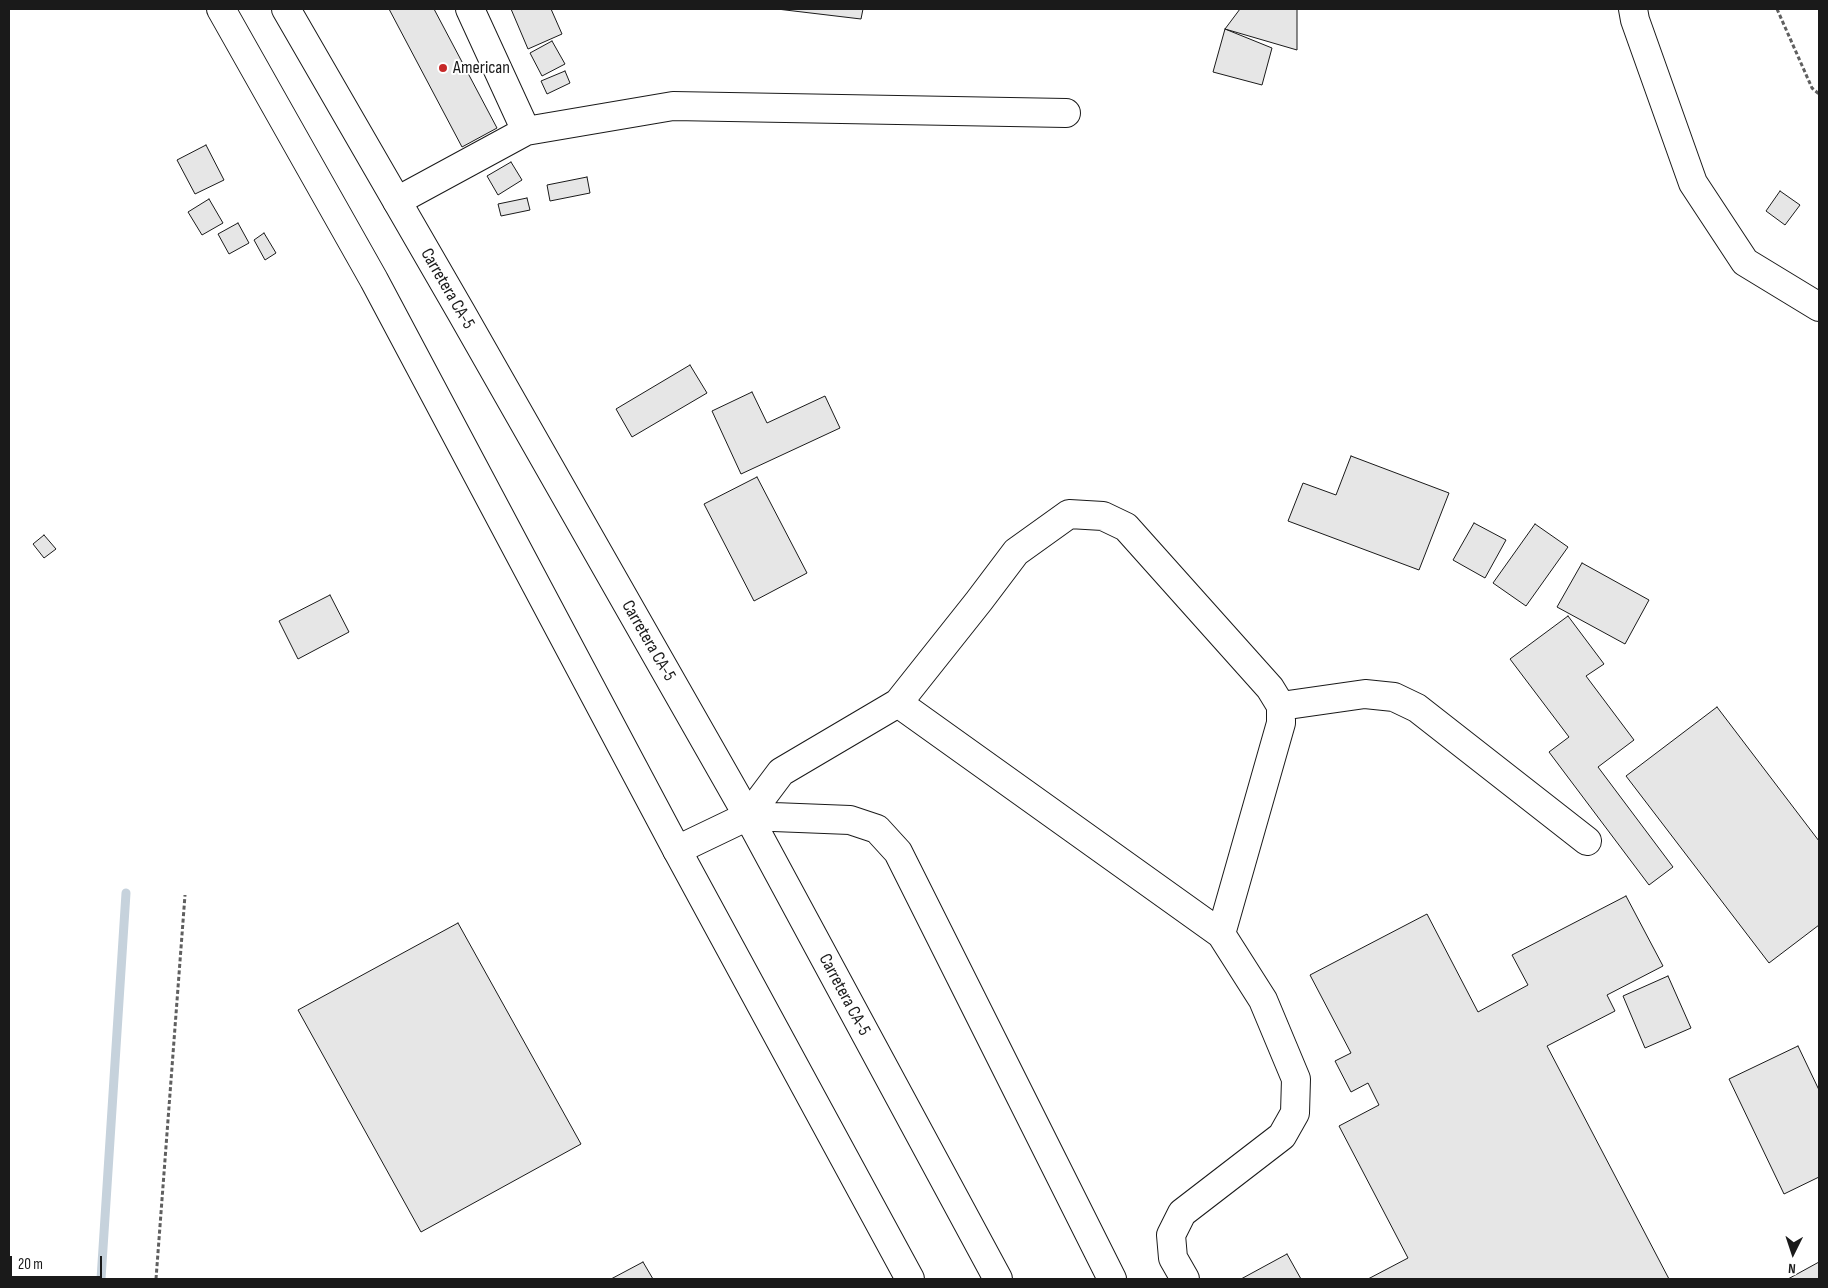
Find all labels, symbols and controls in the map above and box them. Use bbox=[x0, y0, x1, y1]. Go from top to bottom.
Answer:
place label: American bbox=[453, 57, 510, 79]
marker: American bbox=[437, 62, 449, 74]
street label: Carretera CA-5 bbox=[415, 245, 479, 333]
street label: Carretera CA-5 bbox=[616, 597, 680, 685]
street label: Carretera CA-5 bbox=[813, 950, 875, 1040]
north arrow bbox=[1768, 1228, 1818, 1278]
scale bar bbox=[12, 1246, 105, 1278]
text: 20 m bbox=[18, 1255, 43, 1274]
text: N bbox=[1788, 1260, 1796, 1277]

